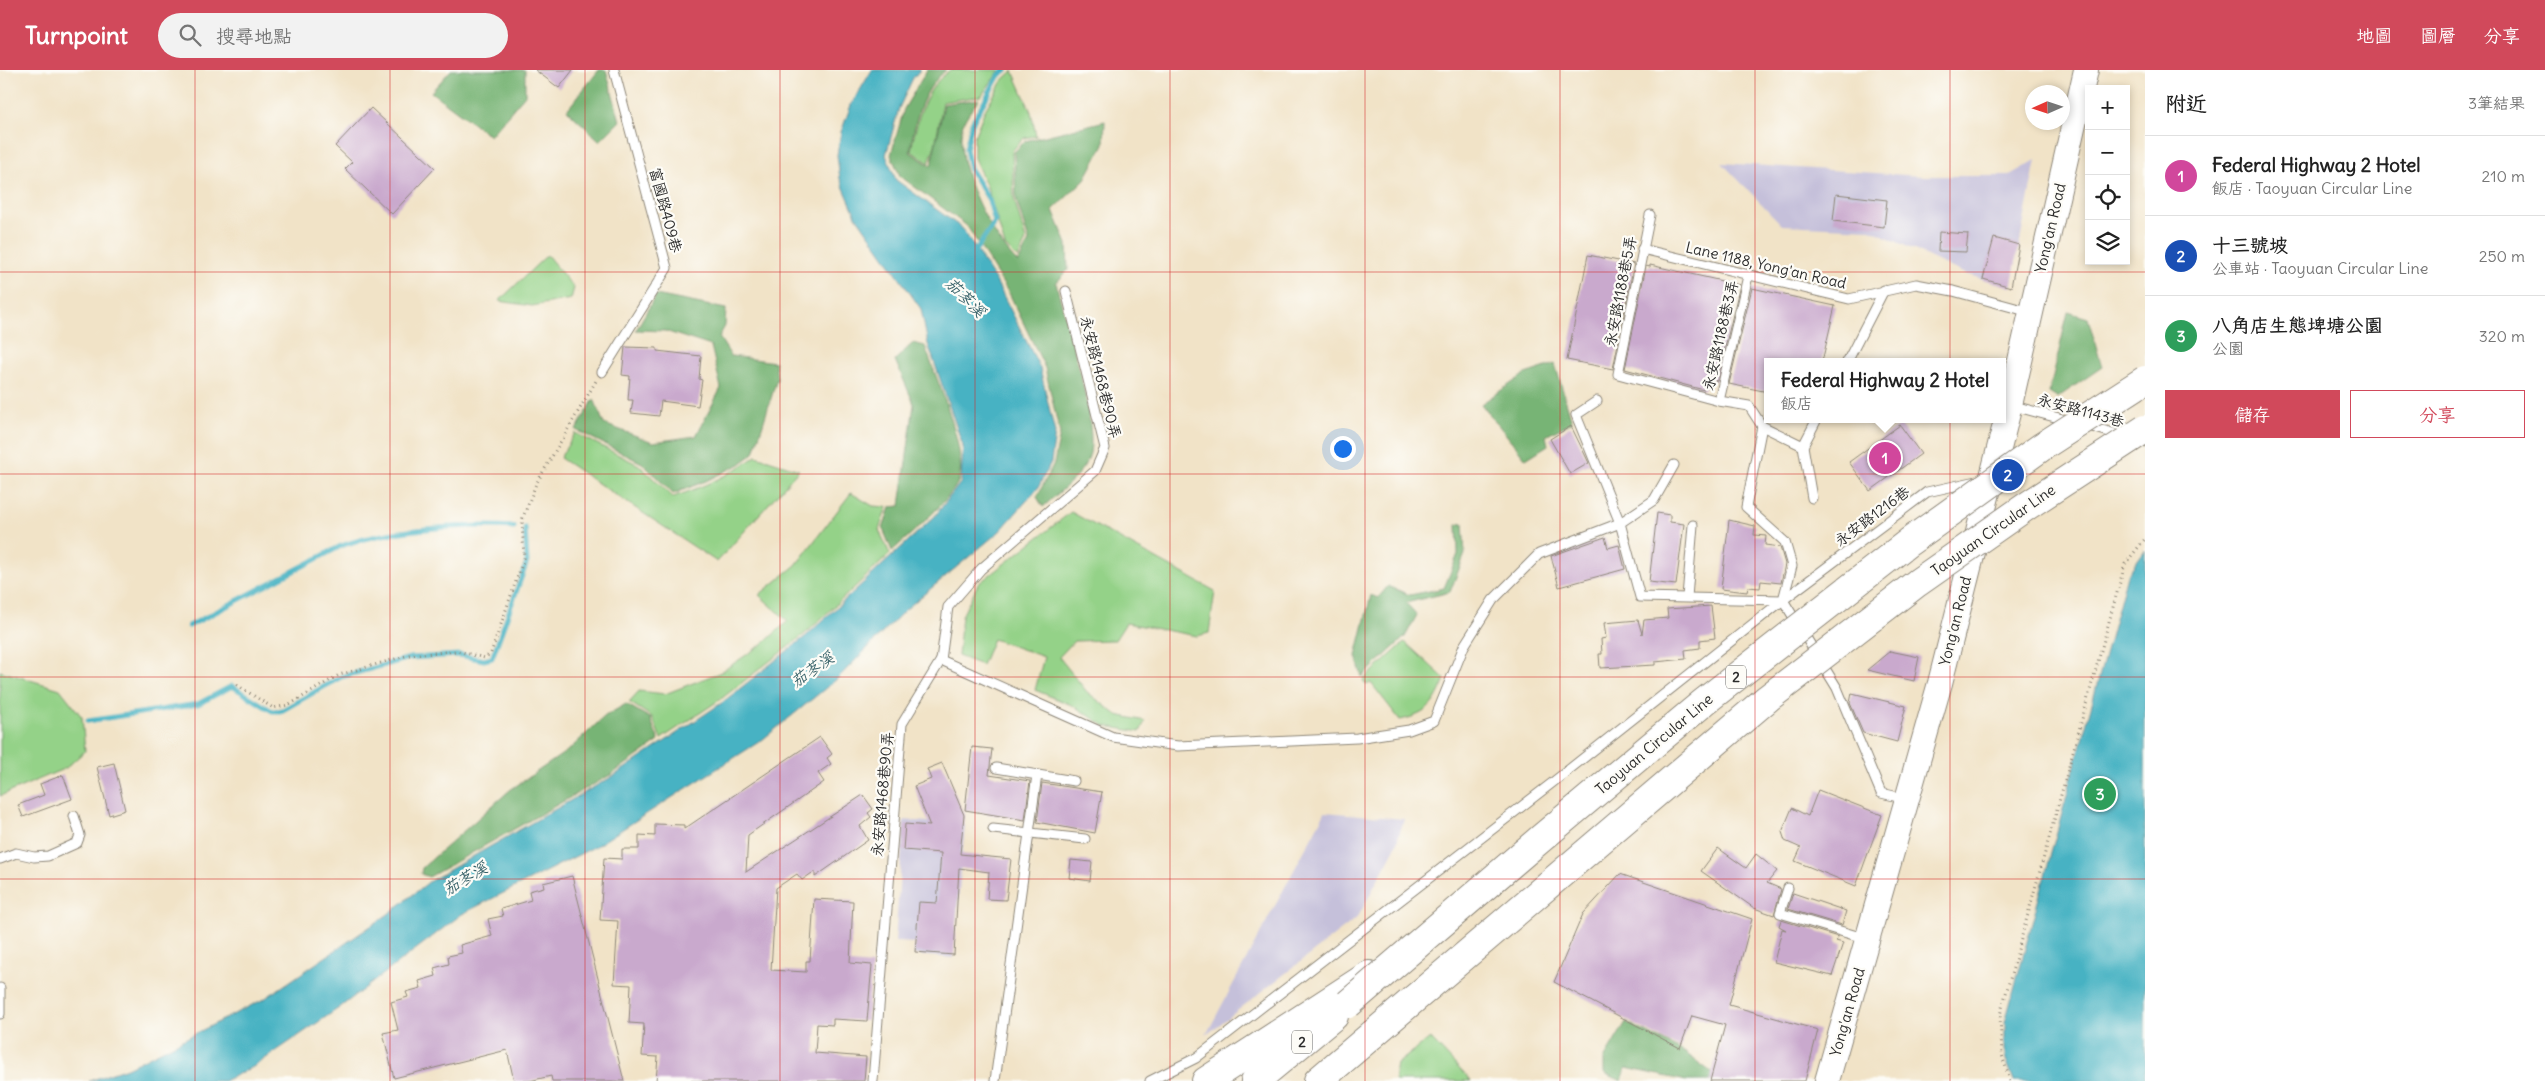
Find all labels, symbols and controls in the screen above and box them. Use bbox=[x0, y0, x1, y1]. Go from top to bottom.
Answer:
search box bbox=[158, 13, 508, 58]
text: Turnpoint bbox=[25, 20, 128, 50]
icon: search bbox=[176, 21, 204, 49]
text: 搜尋地點 bbox=[216, 24, 292, 48]
text: 地圖 bbox=[2356, 24, 2392, 47]
text: 圖層 bbox=[2420, 24, 2456, 47]
text: 分享 bbox=[2484, 24, 2520, 47]
north arrow bbox=[2025, 85, 2070, 130]
map controls bbox=[2085, 85, 2130, 265]
button: + bbox=[2085, 85, 2130, 130]
text: 附近 bbox=[2165, 90, 2207, 117]
text: 3筆結果 bbox=[2468, 93, 2525, 113]
button: − bbox=[2085, 130, 2130, 175]
text: Federal Highway 2 Hotel bbox=[2212, 153, 2421, 177]
street label: 富國路409巷 bbox=[646, 165, 686, 255]
text: 1 bbox=[2178, 166, 2184, 186]
text: 210 m bbox=[2482, 166, 2525, 186]
button: locate bbox=[2085, 175, 2130, 220]
text: 飯店 · Taoyuan Circular Line bbox=[2212, 178, 2412, 198]
street label: Yong'an Road bbox=[2030, 181, 2070, 275]
button: layers bbox=[2085, 220, 2130, 265]
text: 十三號坡 bbox=[2212, 233, 2288, 257]
street label: 永安路1188巷5弄 bbox=[1600, 234, 1640, 348]
street label: Lane 1188, Yong'an Road bbox=[1684, 237, 1848, 293]
text: 2 bbox=[2177, 246, 2185, 266]
text: 250 m bbox=[2479, 246, 2525, 266]
text: 公車站 · Taoyuan Circular Line bbox=[2212, 258, 2428, 278]
water label: 茄苳溪 bbox=[942, 273, 991, 322]
street label: 永安路1188巷3弄 bbox=[1698, 278, 1742, 392]
text: 八角店生態埤塘公園 bbox=[2212, 313, 2383, 337]
street label: 永安路1468巷90弄 bbox=[1077, 314, 1125, 440]
text: 3 bbox=[2176, 326, 2186, 346]
text: 320 m bbox=[2479, 326, 2525, 346]
text: 公園 bbox=[2212, 338, 2244, 358]
popup bbox=[1764, 358, 2006, 423]
text: Federal Highway 2 Hotel bbox=[1781, 368, 1989, 392]
street label: 永安路1143巷 bbox=[2036, 389, 2126, 431]
button: 儲存 bbox=[2165, 390, 2340, 438]
button: 分享 bbox=[2350, 390, 2525, 438]
text: 飯店 bbox=[1781, 393, 1813, 413]
your location bbox=[1330, 436, 1356, 462]
pin: 1 bbox=[1869, 439, 1901, 477]
pin: 2 bbox=[1992, 456, 2024, 494]
street label: Taoyuan Circular Line bbox=[1927, 480, 2059, 580]
street label: 永安路1216巷 bbox=[1831, 482, 1913, 550]
street label: Yong'an Road bbox=[1935, 574, 1975, 668]
water label: 茄苳溪 bbox=[787, 646, 838, 691]
road number: 2 bbox=[1726, 666, 1746, 688]
street label: Taoyuan Circular Line bbox=[1591, 689, 1717, 799]
street label: 永安路1468巷90弄 bbox=[867, 731, 897, 857]
pin: 3 bbox=[2084, 775, 2116, 813]
water label: 茄苳溪 bbox=[439, 857, 492, 899]
street label: Yong'an Road bbox=[1825, 965, 1869, 1059]
road number: 2 bbox=[1292, 1030, 1312, 1054]

